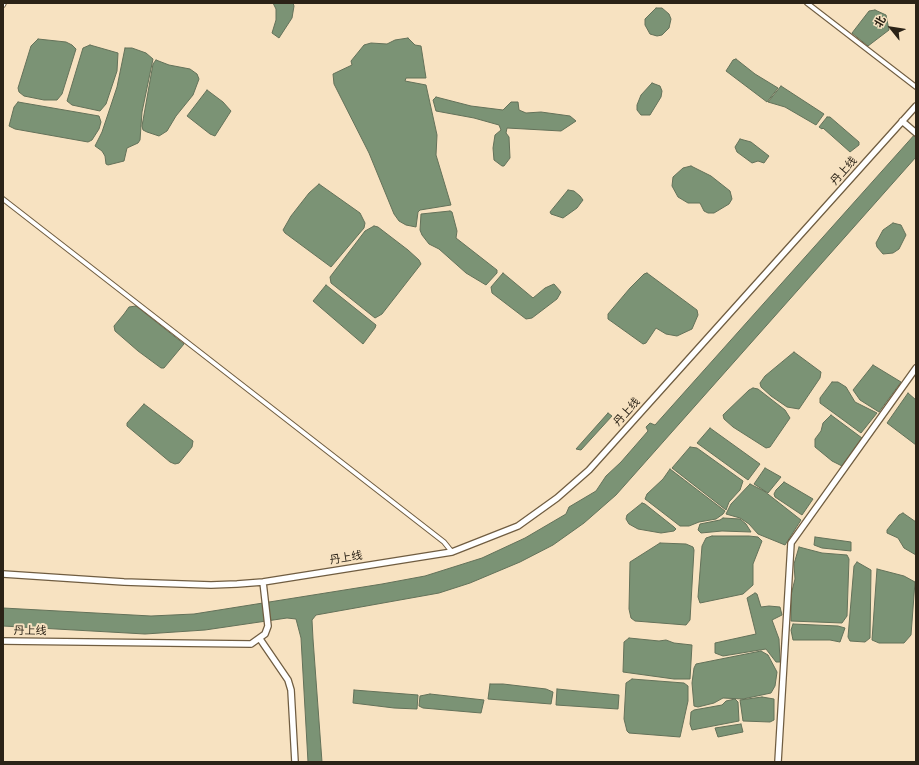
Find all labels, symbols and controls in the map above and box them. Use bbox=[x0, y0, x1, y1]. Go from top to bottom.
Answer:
north arrow bbox=[871, 8, 911, 48]
text: 北 bbox=[872, 14, 889, 30]
street label: 丹上线 bbox=[828, 154, 860, 188]
street label: 丹上线 bbox=[611, 395, 643, 429]
street label: 丹上线 bbox=[329, 549, 363, 567]
street label: 丹上线 bbox=[13, 624, 47, 638]

